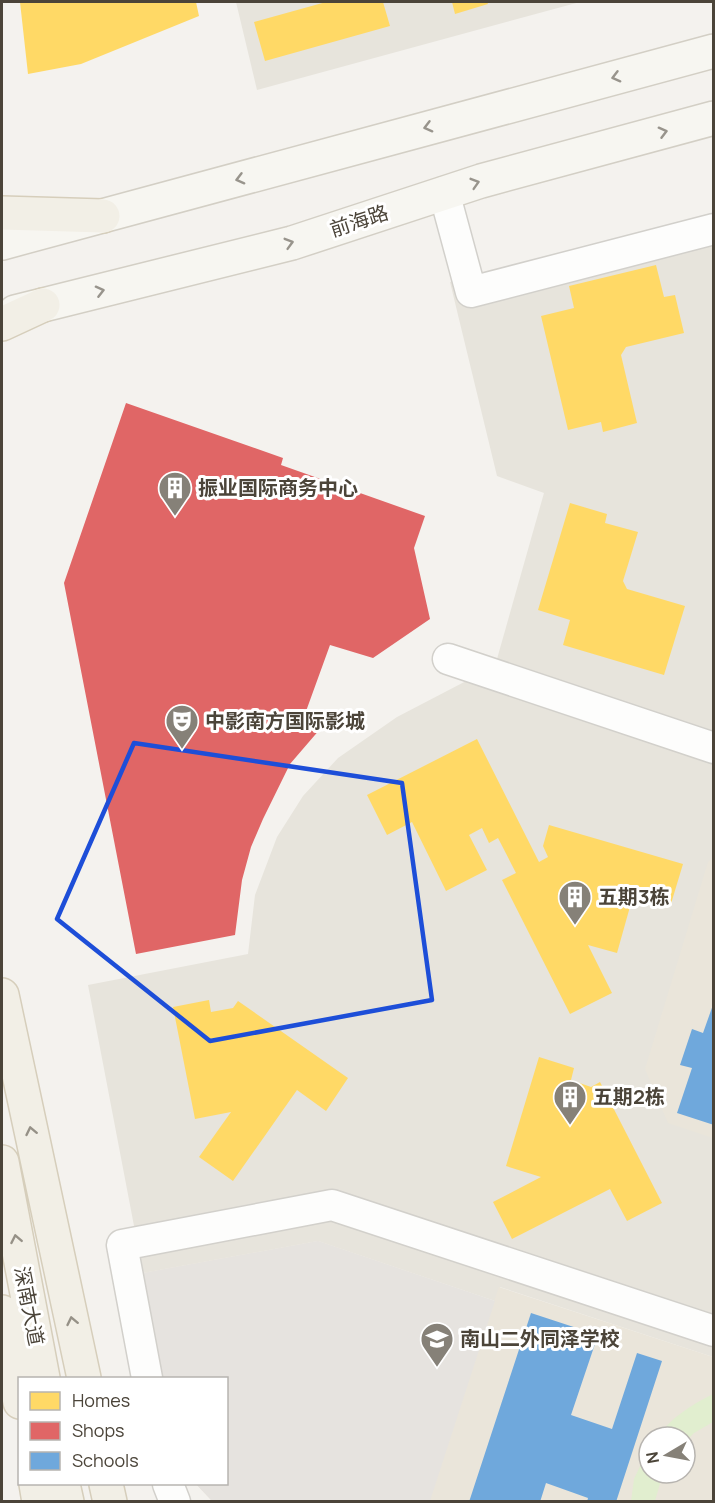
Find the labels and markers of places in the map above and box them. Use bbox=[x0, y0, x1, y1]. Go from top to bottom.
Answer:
building icon: 振业国际商务中心 bbox=[157, 470, 193, 517]
place label: 振业国际商务中心 bbox=[198, 474, 358, 501]
theatre icon: 中影南方国际影城 bbox=[164, 703, 200, 750]
place label: 中影南方国际影城 bbox=[205, 707, 365, 734]
building icon: 五期3栋 bbox=[557, 879, 593, 926]
place label: 五期3栋 bbox=[598, 883, 670, 910]
building icon: 五期2栋 bbox=[552, 1079, 588, 1126]
place label: 五期2栋 bbox=[593, 1083, 665, 1110]
school or university icon: 南山二外同泽学校 bbox=[419, 1321, 455, 1368]
place label: 南山二外同泽学校 bbox=[460, 1325, 620, 1352]

